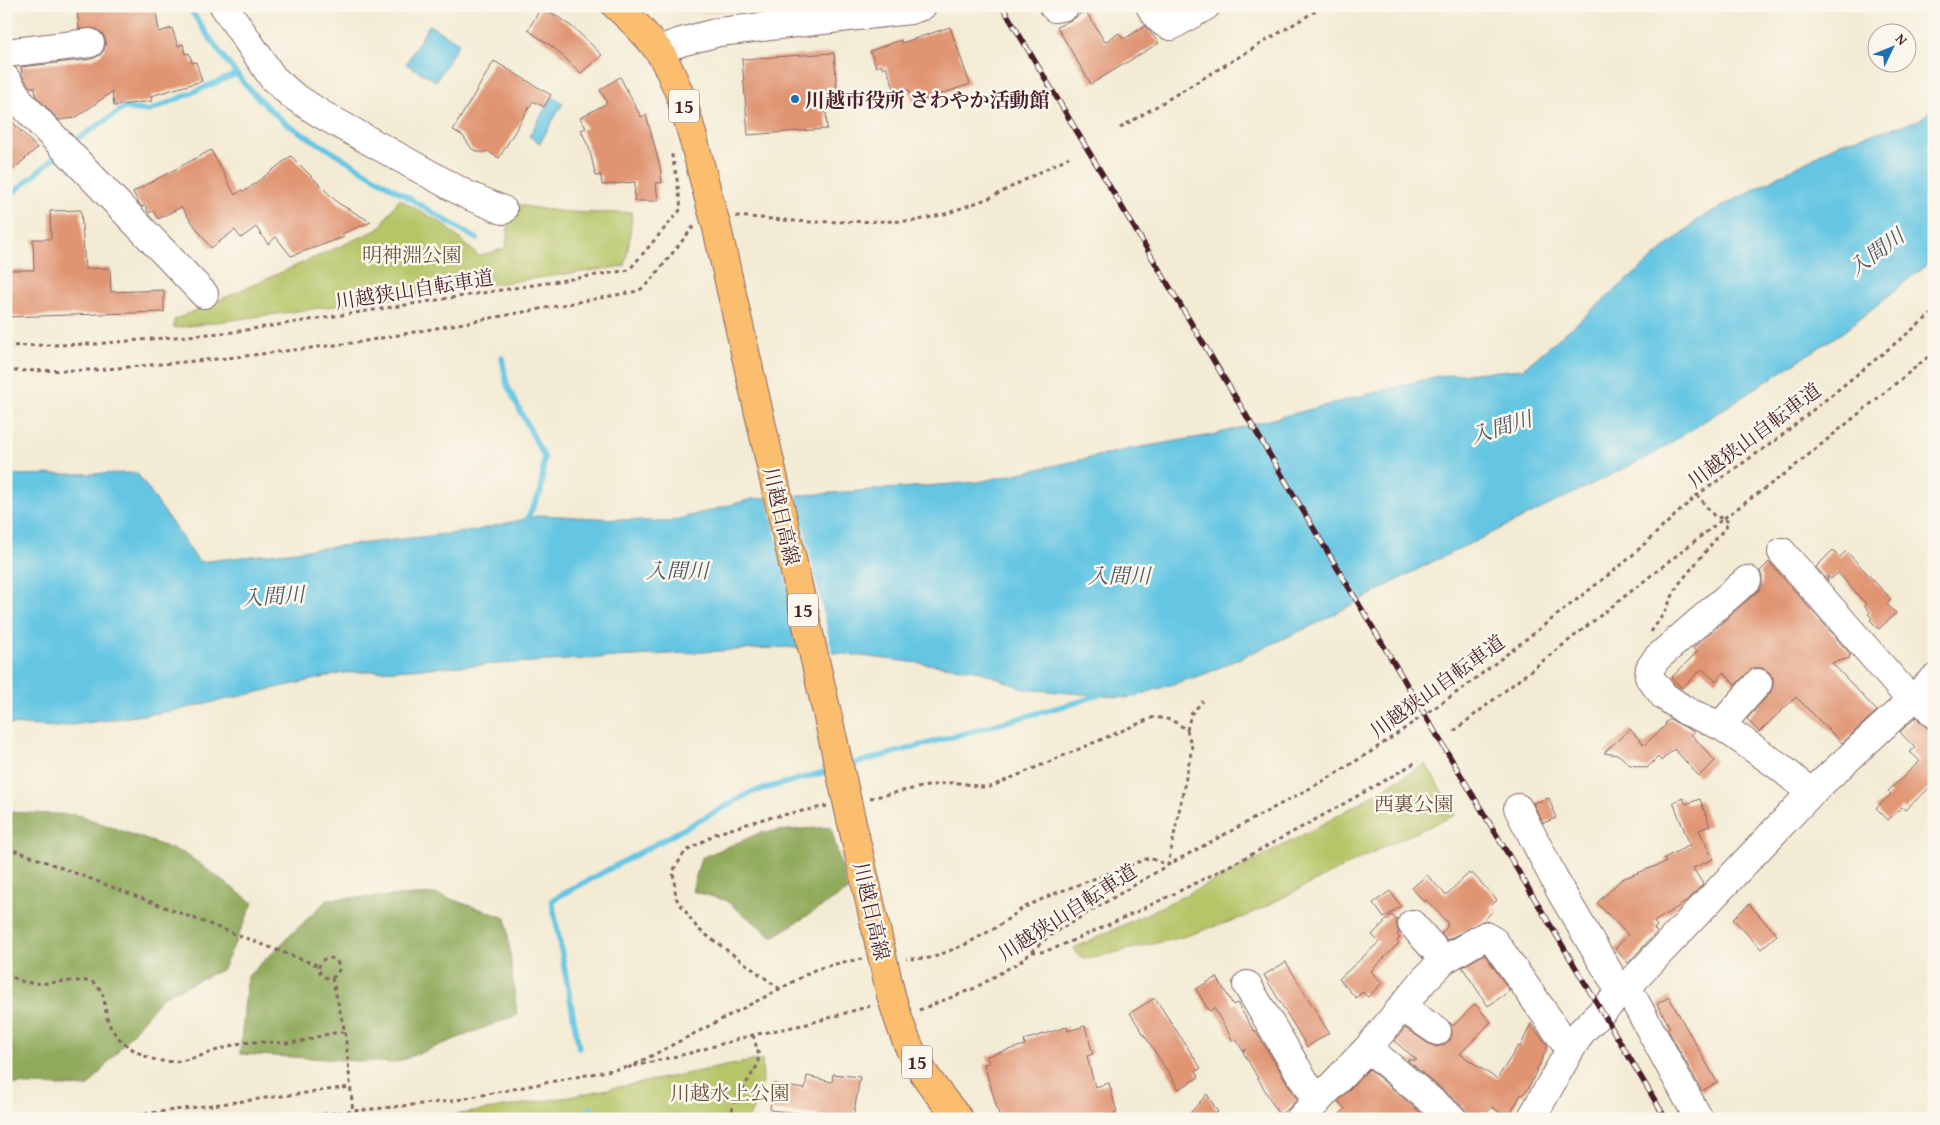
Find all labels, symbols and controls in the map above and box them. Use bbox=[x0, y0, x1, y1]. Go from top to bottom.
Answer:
north arrow bbox=[1868, 22, 1918, 72]
text: N bbox=[1891, 29, 1912, 50]
place label: 川越市役所 さわやか活動館 bbox=[805, 85, 1049, 114]
road number: 15 bbox=[669, 90, 699, 122]
marker: 川越市役所 さわやか活動館 bbox=[789, 93, 801, 105]
water label: 入間川 bbox=[1842, 219, 1912, 283]
park label: 明神淵公園 bbox=[362, 240, 462, 269]
street label: 川越狭山自転車道 bbox=[333, 262, 495, 316]
street label: 川越狭山自転車道 bbox=[1681, 375, 1827, 495]
water label: 入間川 bbox=[1466, 402, 1538, 451]
street label: 川越日高線 bbox=[757, 464, 807, 568]
water label: 入間川 bbox=[646, 555, 710, 586]
water label: 入間川 bbox=[1088, 560, 1152, 591]
water label: 入間川 bbox=[240, 578, 307, 614]
road number: 15 bbox=[788, 594, 818, 626]
street label: 川越狭山自転車道 bbox=[1364, 627, 1510, 745]
park label: 西裏公園 bbox=[1374, 789, 1454, 818]
street label: 川越狭山自転車道 bbox=[992, 856, 1142, 968]
street label: 川越日高線 bbox=[847, 859, 897, 963]
road number: 15 bbox=[902, 1046, 932, 1078]
park label: 川越水上公園 bbox=[670, 1078, 790, 1107]

